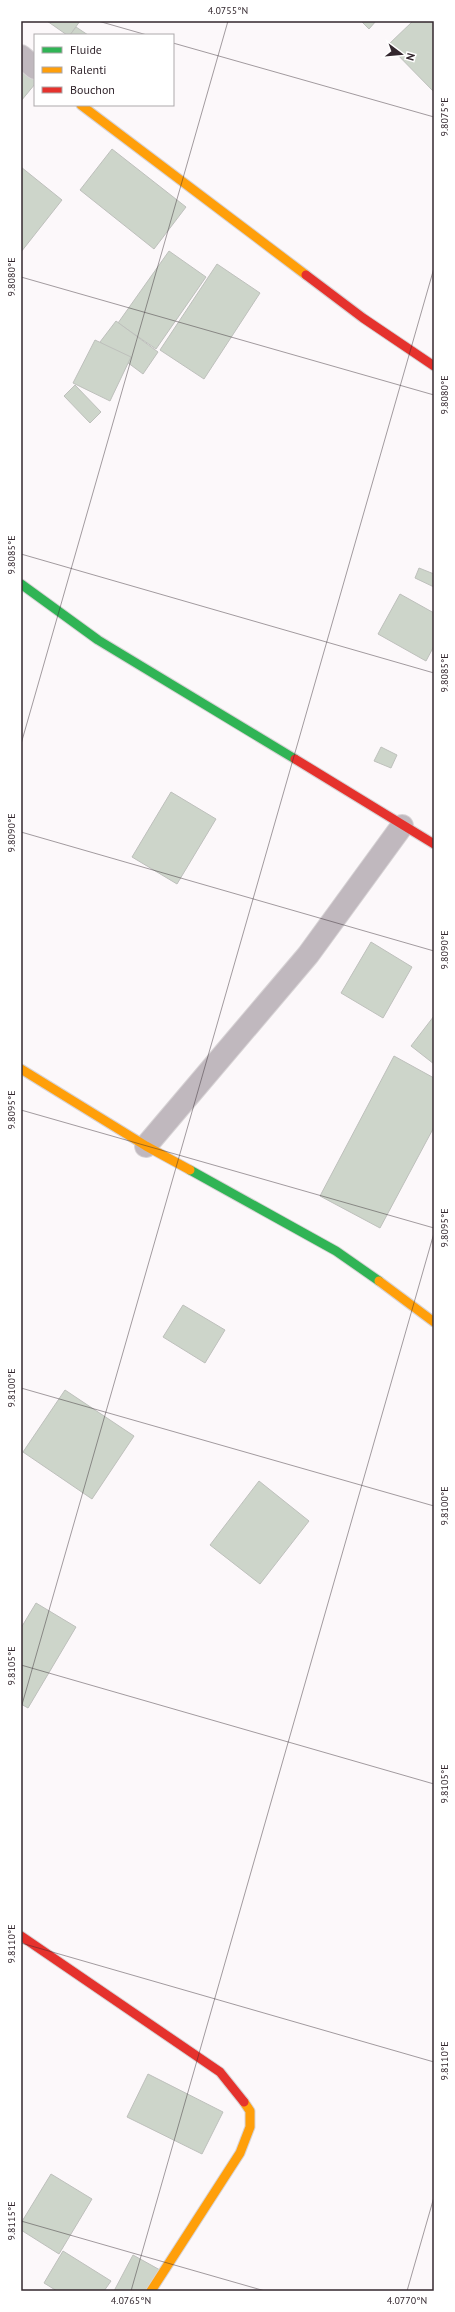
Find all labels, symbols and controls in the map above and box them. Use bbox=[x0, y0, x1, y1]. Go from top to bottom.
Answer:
text: 4.0755°N bbox=[208, 4, 248, 17]
legend bbox=[34, 34, 174, 106]
north arrow bbox=[381, 34, 421, 74]
text: Fluide bbox=[70, 42, 102, 57]
text: N bbox=[403, 51, 418, 62]
text: Ralenti bbox=[70, 62, 106, 77]
text: Bouchon bbox=[70, 82, 115, 97]
text: 9.8075°E bbox=[438, 98, 451, 137]
text: 9.8080°E bbox=[5, 258, 18, 297]
text: 9.8080°E bbox=[438, 376, 451, 415]
text: 9.8085°E bbox=[5, 536, 18, 575]
text: 9.8085°E bbox=[438, 654, 451, 693]
text: 9.8090°E bbox=[5, 814, 18, 853]
text: 9.8090°E bbox=[438, 931, 451, 970]
text: 9.8095°E bbox=[5, 1091, 18, 1130]
text: 9.8095°E bbox=[438, 1209, 451, 1248]
text: 9.8100°E bbox=[5, 1369, 18, 1408]
text: 9.8100°E bbox=[438, 1487, 451, 1526]
text: 9.8105°E bbox=[5, 1647, 18, 1686]
text: 9.8105°E bbox=[438, 1765, 451, 1804]
text: 9.8110°E bbox=[5, 1925, 18, 1964]
text: 9.8110°E bbox=[438, 2042, 451, 2081]
text: 9.8115°E bbox=[5, 2202, 18, 2241]
text: 4.0765°N bbox=[111, 2294, 151, 2307]
text: 4.0770°N bbox=[387, 2294, 427, 2307]

